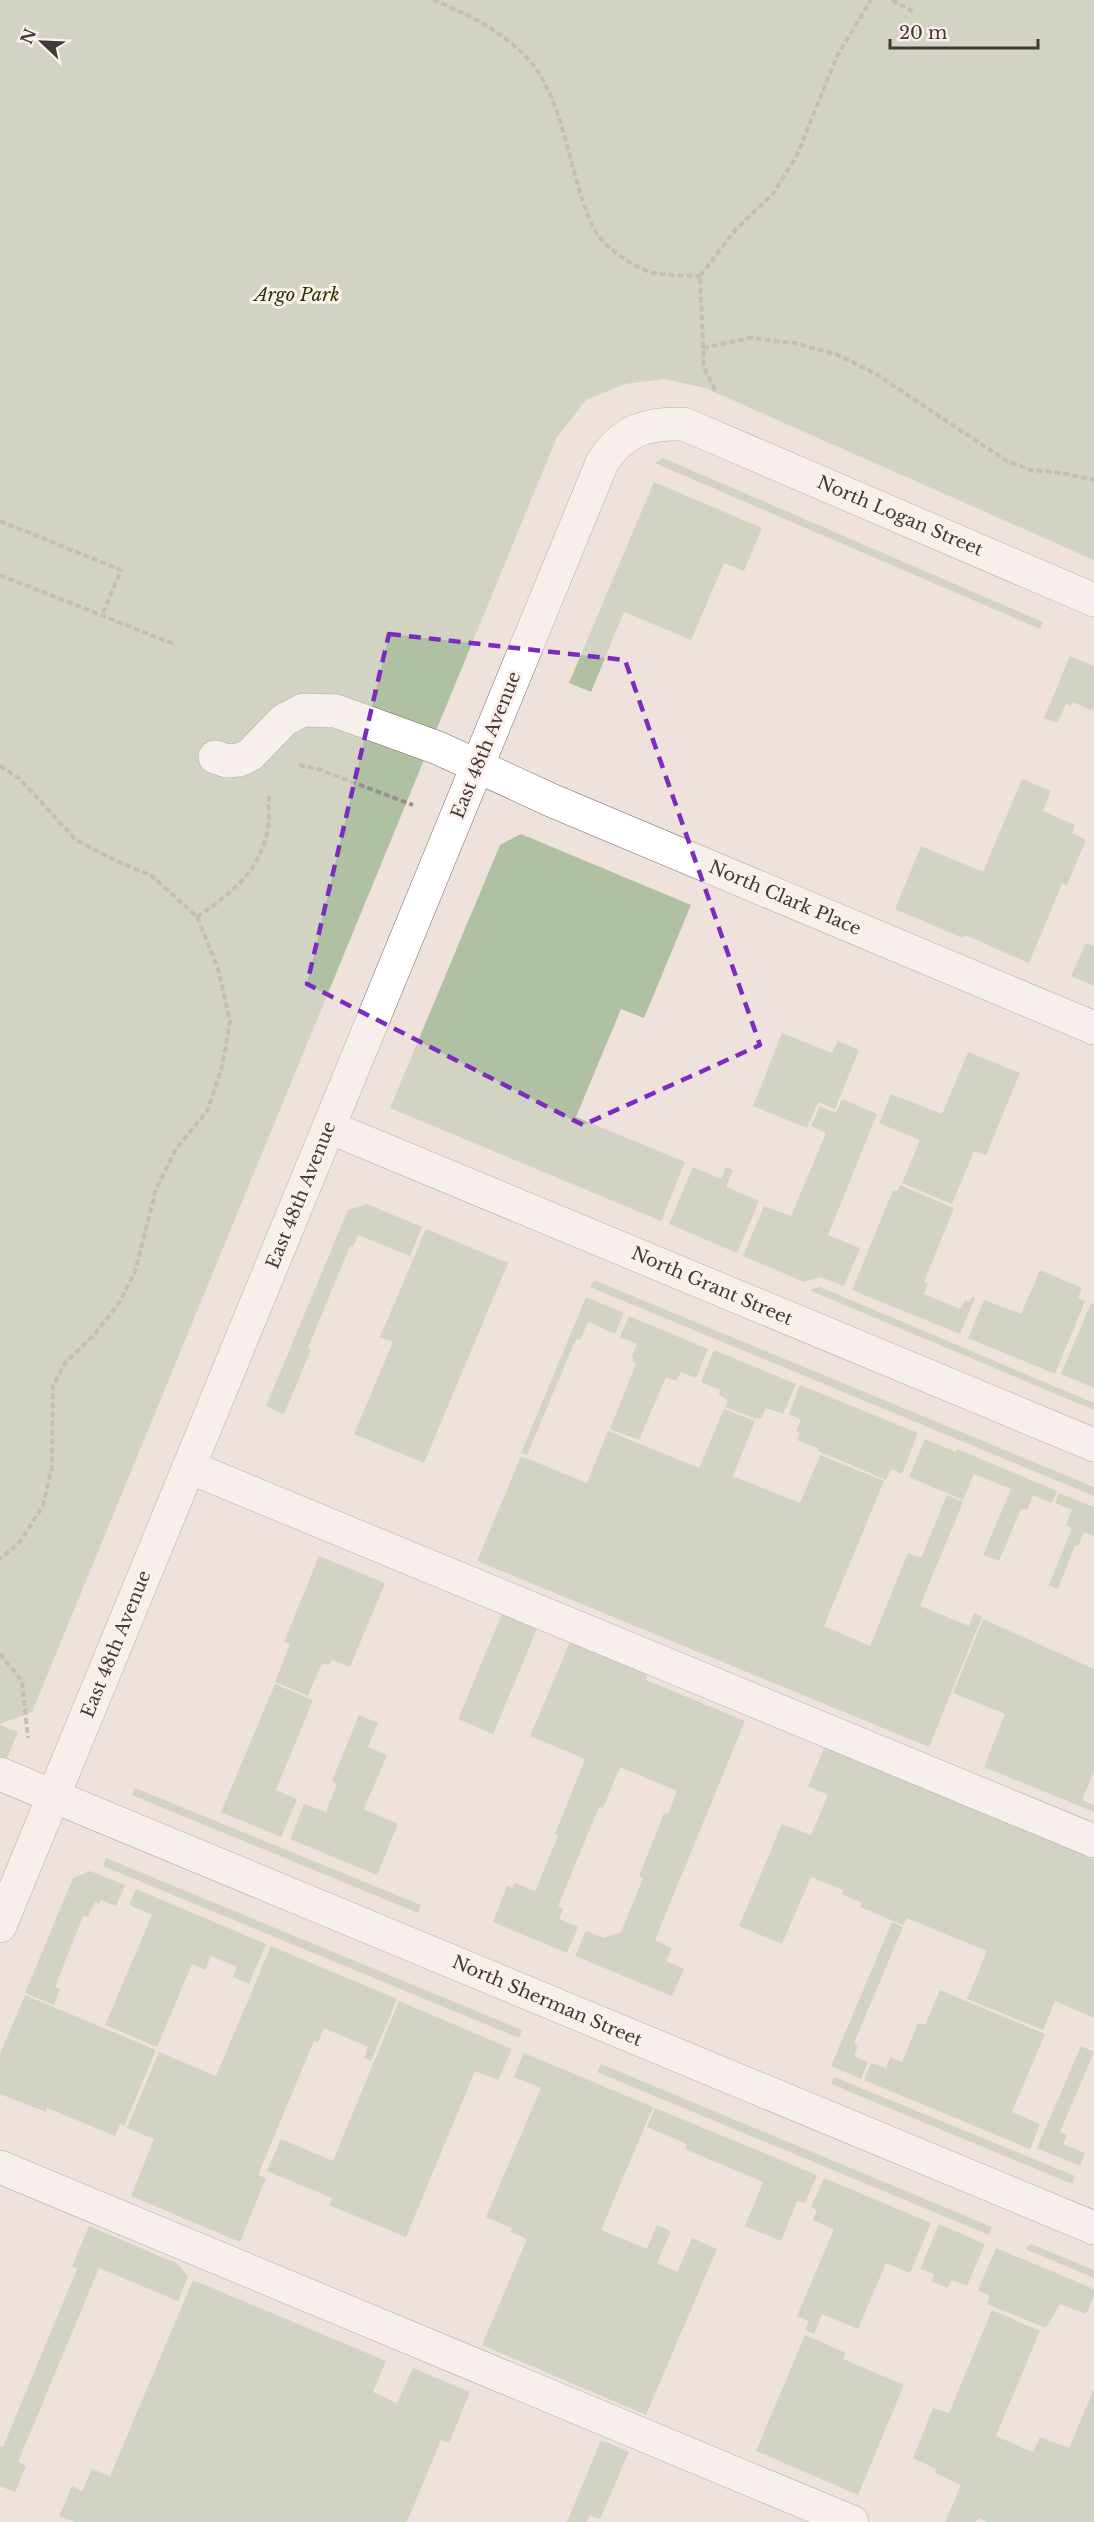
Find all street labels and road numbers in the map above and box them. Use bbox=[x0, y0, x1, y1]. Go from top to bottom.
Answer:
street label: North Logan Street bbox=[814, 471, 986, 561]
street label: East 48th Avenue bbox=[446, 668, 526, 822]
street label: North Clark Place bbox=[706, 856, 864, 940]
street label: East 48th Avenue bbox=[261, 1118, 341, 1272]
street label: North Grant Street bbox=[628, 1242, 796, 1330]
street label: East 48th Avenue bbox=[76, 1567, 156, 1721]
street label: North Sherman Street bbox=[449, 1951, 645, 2051]

